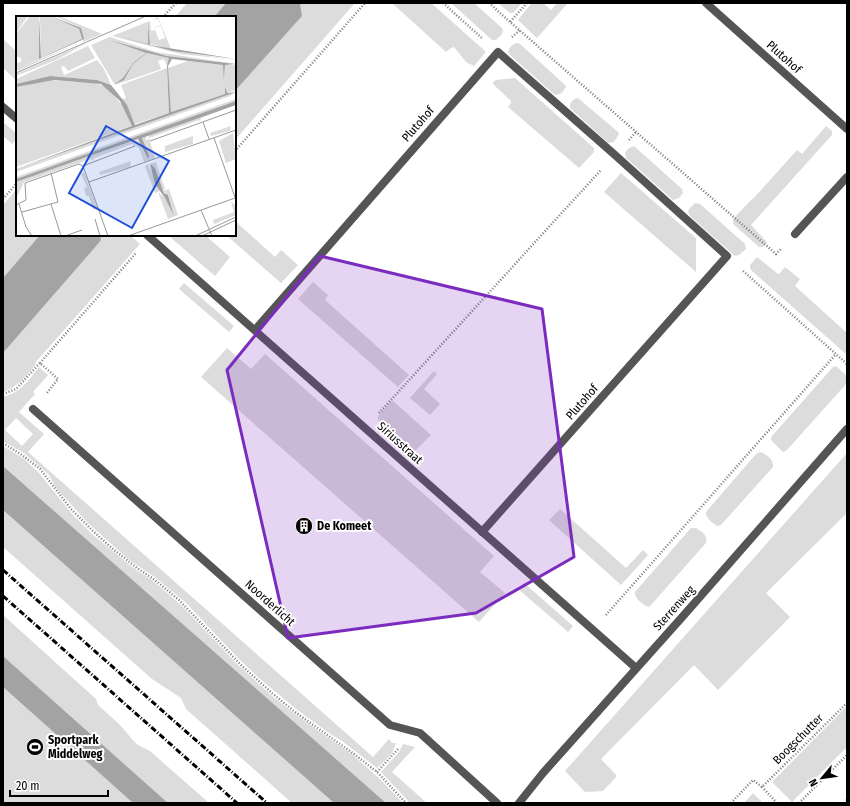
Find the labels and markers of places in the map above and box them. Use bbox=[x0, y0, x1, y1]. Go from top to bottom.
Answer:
building icon: De Komeet bbox=[294, 516, 314, 536]
place label: De Komeet bbox=[317, 519, 372, 533]
place label: Sportpark Middelweg bbox=[48, 733, 103, 761]
sports icon: Sportpark Middelweg bbox=[25, 737, 45, 757]

